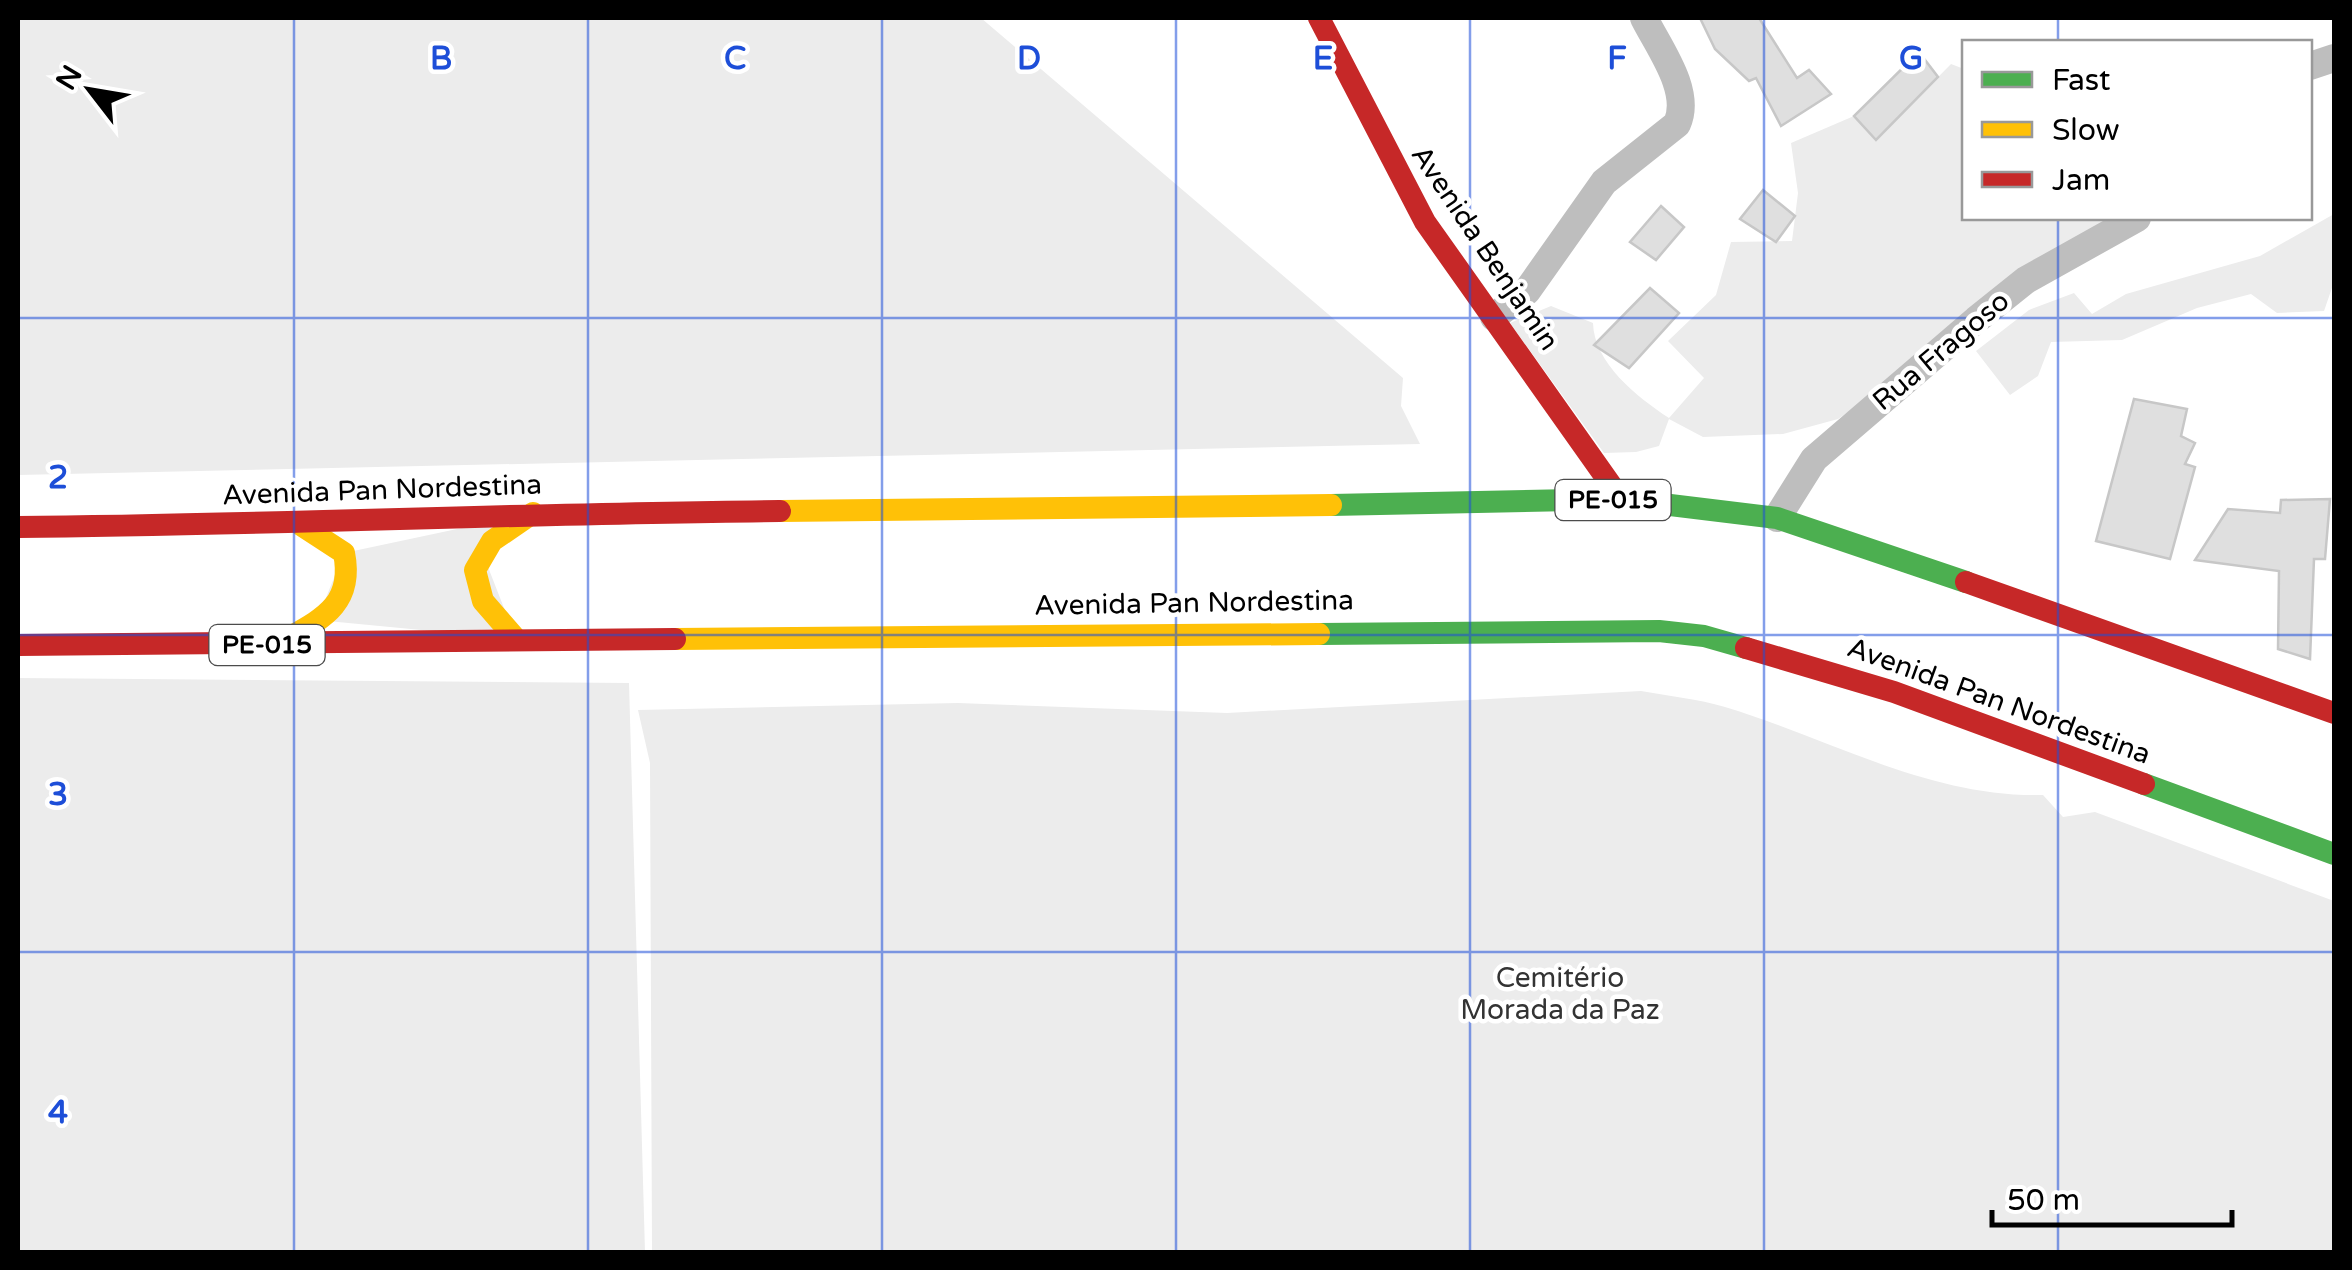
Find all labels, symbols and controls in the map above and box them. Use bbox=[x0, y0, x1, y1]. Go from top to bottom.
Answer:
north arrow bbox=[40, 40, 140, 140]
text: B bbox=[430, 40, 452, 78]
text: C bbox=[724, 40, 746, 78]
text: D bbox=[1017, 40, 1041, 78]
text: E bbox=[1313, 40, 1333, 78]
text: F bbox=[1607, 40, 1627, 78]
text: G bbox=[1899, 40, 1923, 78]
legend bbox=[1962, 40, 2312, 220]
text: N bbox=[49, 59, 90, 96]
text: Fast bbox=[2052, 62, 2111, 99]
text: Slow bbox=[2052, 112, 2120, 149]
street label: Avenida Benjamin bbox=[1404, 139, 1566, 357]
text: Jam bbox=[2052, 162, 2110, 199]
street label: Rua Fragoso bbox=[1866, 284, 2016, 418]
text: 2 bbox=[48, 459, 68, 497]
street label: Avenida Pan Nordestina bbox=[222, 467, 542, 513]
road number: PE-015 bbox=[1556, 480, 1670, 520]
street label: Avenida Pan Nordestina bbox=[1034, 583, 1354, 623]
road number: PE-015 bbox=[210, 625, 324, 665]
street label: Avenida Pan Nordestina bbox=[1843, 630, 2155, 772]
text: 3 bbox=[48, 776, 68, 814]
park label: Cemitério Morada da Paz bbox=[1460, 961, 1660, 1027]
text: 4 bbox=[48, 1094, 68, 1132]
scale bar bbox=[1992, 1165, 2232, 1227]
text: 50 m bbox=[2007, 1182, 2080, 1219]

